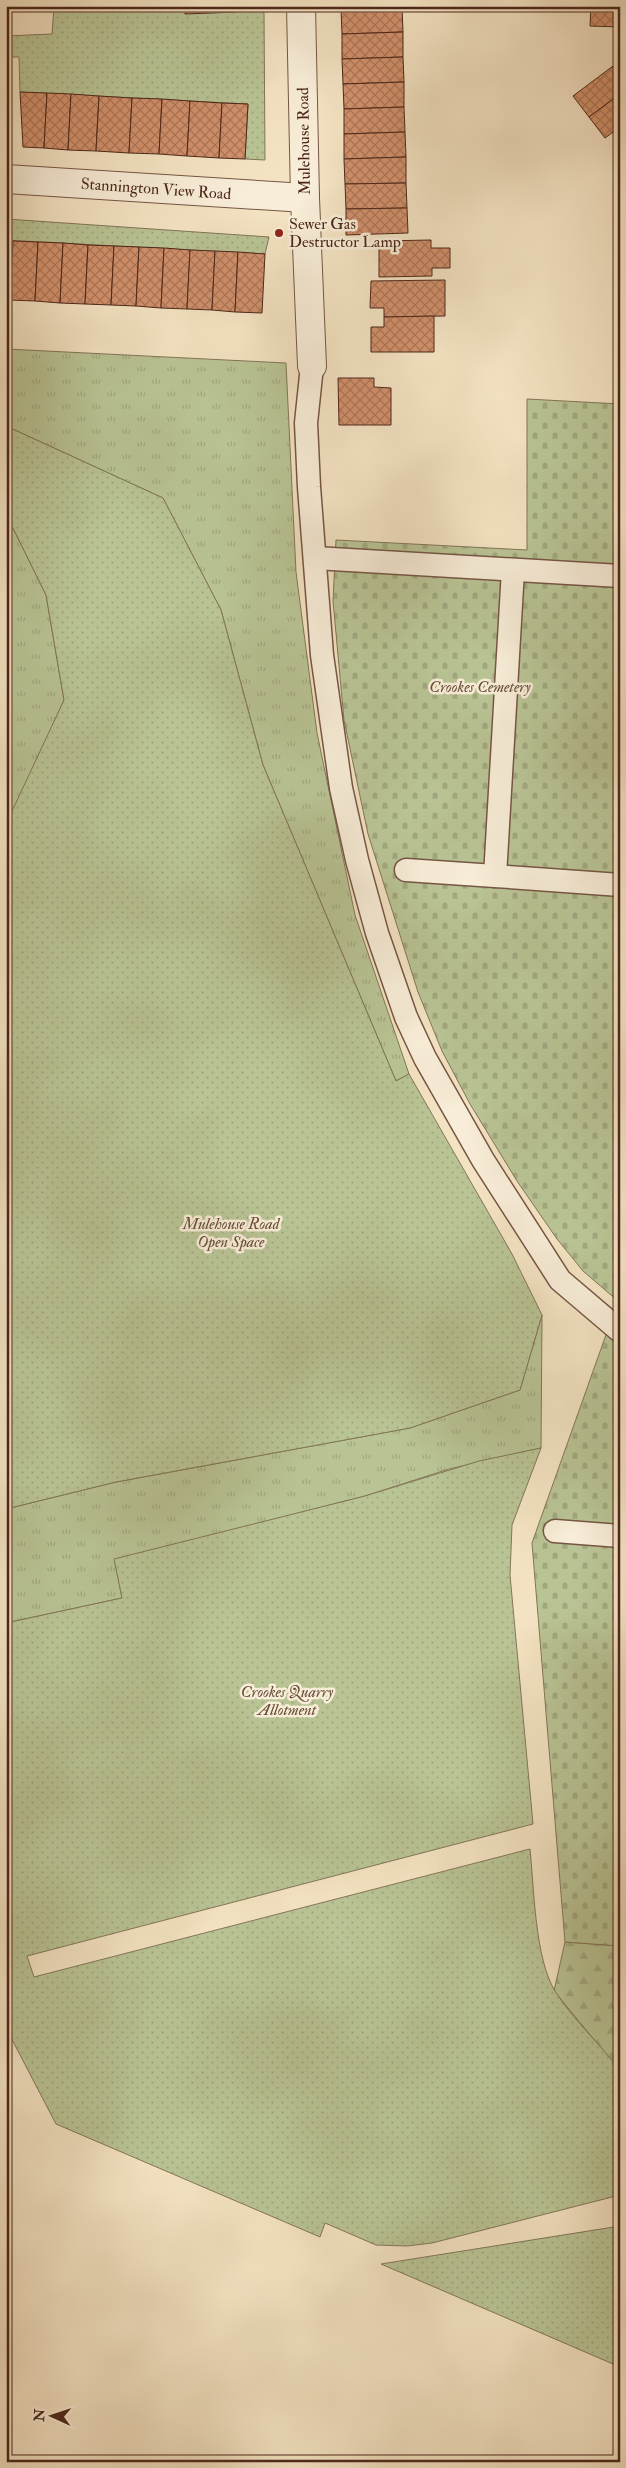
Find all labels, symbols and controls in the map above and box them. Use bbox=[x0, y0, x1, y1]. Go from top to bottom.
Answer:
street label: Mulehouse Road bbox=[293, 87, 315, 195]
street label: Stannington View Road bbox=[80, 174, 232, 204]
place label: Sewer Gas Destructor Lamp bbox=[289, 214, 401, 253]
marker: Sewer Gas Destructor Lamp bbox=[273, 227, 285, 239]
park label: Crookes Cemetery bbox=[429, 677, 531, 697]
park label: Mulehouse Road Open Space bbox=[182, 1214, 281, 1252]
park label: Crookes Quarry Allotment bbox=[241, 1682, 334, 1720]
north arrow bbox=[28, 2390, 78, 2440]
text: N bbox=[31, 2408, 48, 2423]

